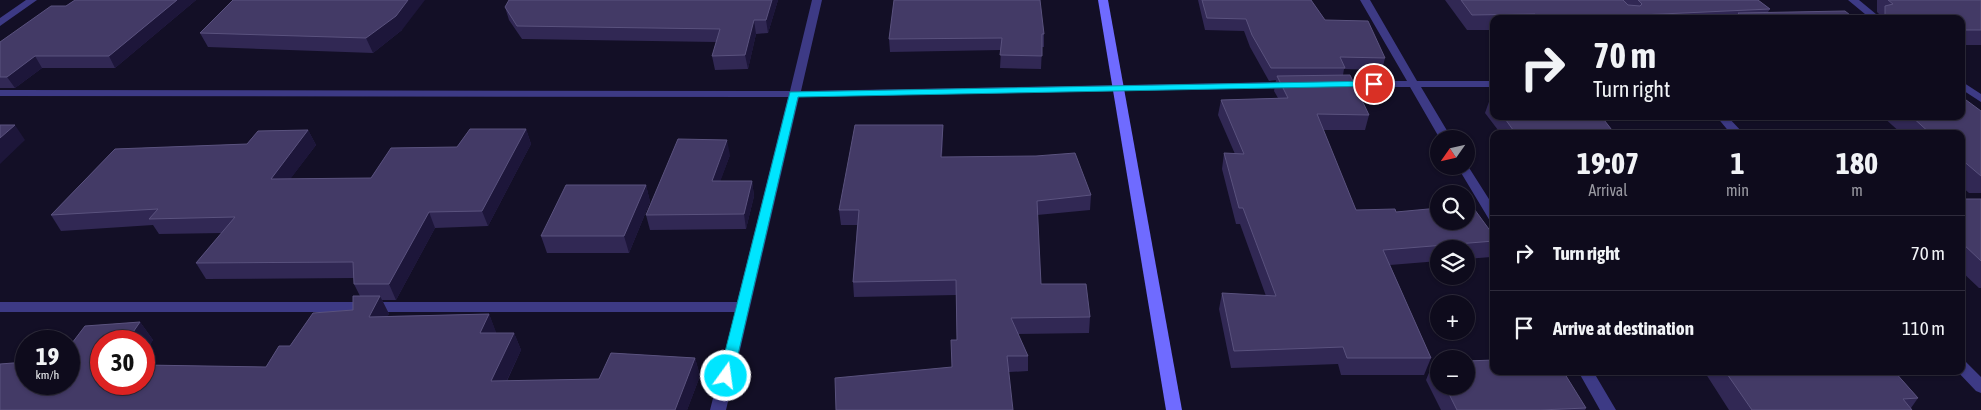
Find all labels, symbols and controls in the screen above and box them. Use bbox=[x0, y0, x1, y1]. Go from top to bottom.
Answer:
icon: right bbox=[1510, 35, 1575, 100]
text: 70 m bbox=[1593, 35, 1656, 75]
pin bbox=[1353, 63, 1395, 105]
icon: arrive bbox=[1360, 70, 1388, 98]
text: Turn right bbox=[1593, 76, 1670, 102]
north arrow bbox=[1430, 130, 1475, 175]
map controls bbox=[1430, 130, 1475, 395]
text: 19:07 bbox=[1577, 146, 1639, 180]
text: 1 bbox=[1730, 146, 1745, 180]
text: 180 bbox=[1836, 146, 1878, 180]
text: Arrival bbox=[1588, 181, 1628, 199]
text: min bbox=[1726, 181, 1749, 199]
text: m bbox=[1851, 181, 1863, 199]
button: search bbox=[1430, 185, 1475, 230]
icon: right bbox=[1510, 239, 1538, 267]
button: layers bbox=[1430, 240, 1475, 285]
text: Turn right bbox=[1553, 242, 1620, 264]
text: 70 m bbox=[1911, 242, 1945, 264]
button: + bbox=[1430, 295, 1475, 340]
icon: arrive bbox=[1510, 314, 1538, 342]
text: Arrive at destination bbox=[1553, 317, 1694, 339]
text: 110 m bbox=[1902, 317, 1945, 339]
speed limit sign: 30 bbox=[90, 330, 155, 395]
text: 19 bbox=[36, 342, 59, 370]
position arrow bbox=[699, 349, 751, 401]
button: − bbox=[1430, 350, 1475, 395]
text: km/h bbox=[36, 368, 59, 382]

